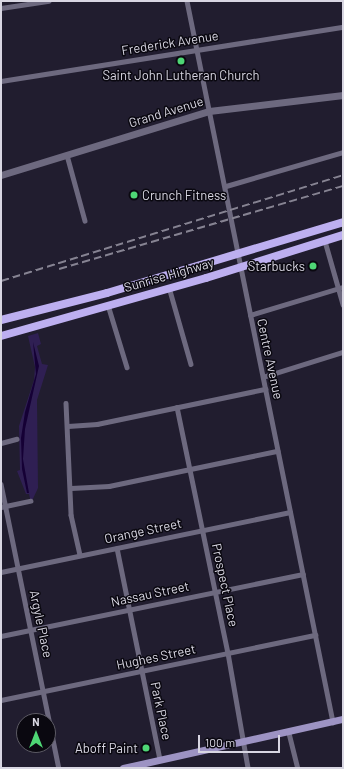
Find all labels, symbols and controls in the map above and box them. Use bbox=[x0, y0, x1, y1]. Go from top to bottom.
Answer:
street label: Frederick Avenue bbox=[120, 28, 220, 58]
marker: Saint John Lutheran Church bbox=[176, 56, 186, 66]
place label: Saint John Lutheran Church bbox=[102, 67, 260, 83]
street label: Grand Avenue bbox=[127, 93, 205, 131]
place label: Crunch Fitness bbox=[142, 187, 226, 203]
marker: Crunch Fitness bbox=[129, 190, 139, 200]
street label: Sunrise Highway bbox=[122, 255, 216, 295]
place label: Starbucks bbox=[248, 258, 305, 274]
marker: Starbucks bbox=[308, 261, 318, 271]
street label: Centre Avenue bbox=[254, 317, 286, 401]
street label: Orange Street bbox=[103, 515, 183, 547]
street label: Prospect Place bbox=[209, 542, 241, 628]
street label: Nassau Street bbox=[110, 578, 190, 610]
street label: Argyle Place bbox=[26, 589, 56, 659]
street label: Hughes Street bbox=[115, 641, 197, 673]
street label: Park Place bbox=[147, 680, 175, 742]
north arrow bbox=[16, 713, 56, 753]
text: N bbox=[32, 715, 40, 728]
scale bar bbox=[200, 727, 282, 753]
text: 100 m bbox=[205, 735, 235, 749]
place label: Aboff Paint bbox=[75, 740, 138, 756]
marker: Aboff Paint bbox=[141, 743, 151, 753]

